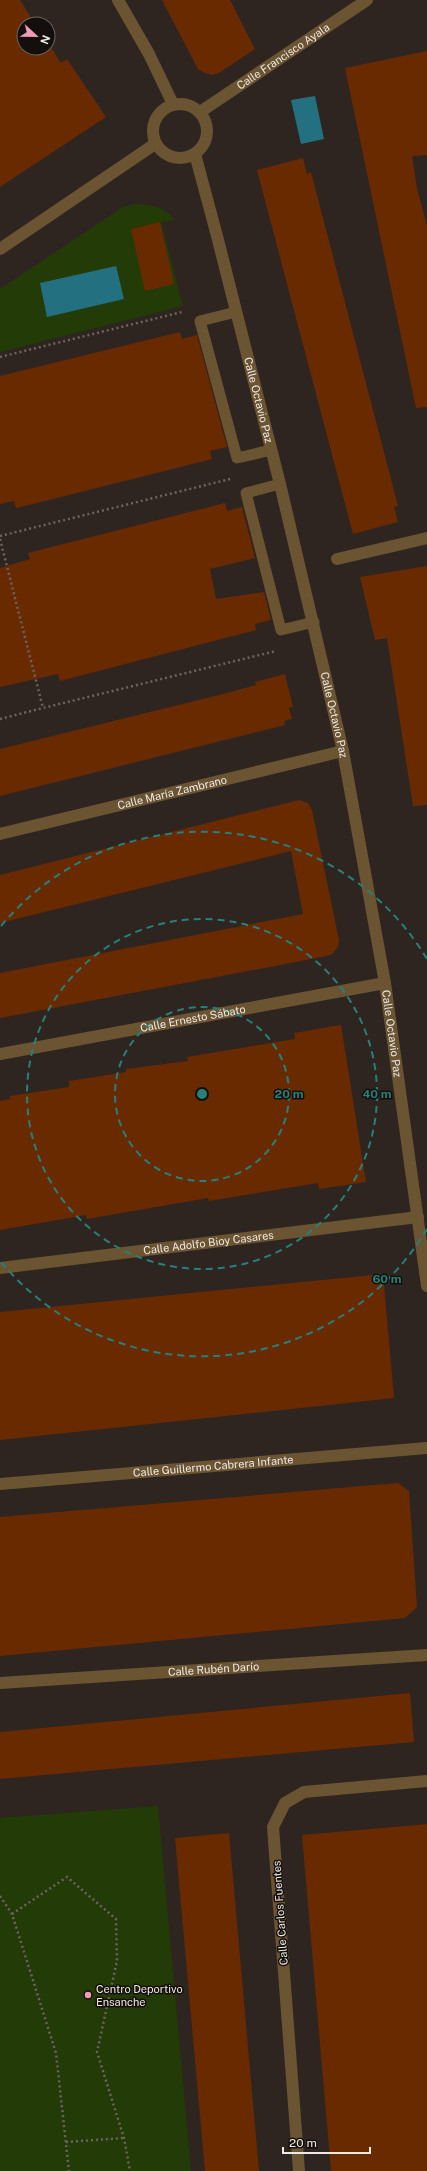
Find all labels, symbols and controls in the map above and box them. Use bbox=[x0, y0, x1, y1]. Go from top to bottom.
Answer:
north arrow bbox=[16, 16, 56, 56]
street label: Calle Francisco Ayala bbox=[234, 21, 332, 92]
text: N bbox=[38, 34, 52, 46]
street label: Calle Octavio Paz bbox=[242, 356, 275, 444]
street label: Calle Octavio Paz bbox=[319, 671, 350, 759]
street label: Calle María Zambrano bbox=[116, 773, 228, 811]
street label: Calle Octavio Paz bbox=[380, 989, 404, 1078]
street label: Calle Ernesto Sábato bbox=[139, 1003, 246, 1034]
centre of rings bbox=[195, 1087, 209, 1101]
text: 20 m bbox=[275, 1087, 304, 1101]
text: 40 m bbox=[362, 1087, 392, 1101]
street label: Calle Adolfo Bioy Casares bbox=[143, 1229, 275, 1256]
text: 60 m bbox=[372, 1272, 402, 1286]
street label: Calle Guillermo Cabrera Infante bbox=[133, 1453, 294, 1479]
street label: Calle Rubén Darío bbox=[168, 1660, 259, 1678]
street label: Calle Carlos Fuentes bbox=[270, 1860, 290, 1966]
place label: Centro Deportivo Ensanche bbox=[96, 1983, 183, 2008]
marker: Centro Deportivo Ensanche bbox=[83, 1990, 93, 2000]
scale bar bbox=[283, 2129, 370, 2155]
text: 20 m bbox=[289, 2136, 317, 2150]

